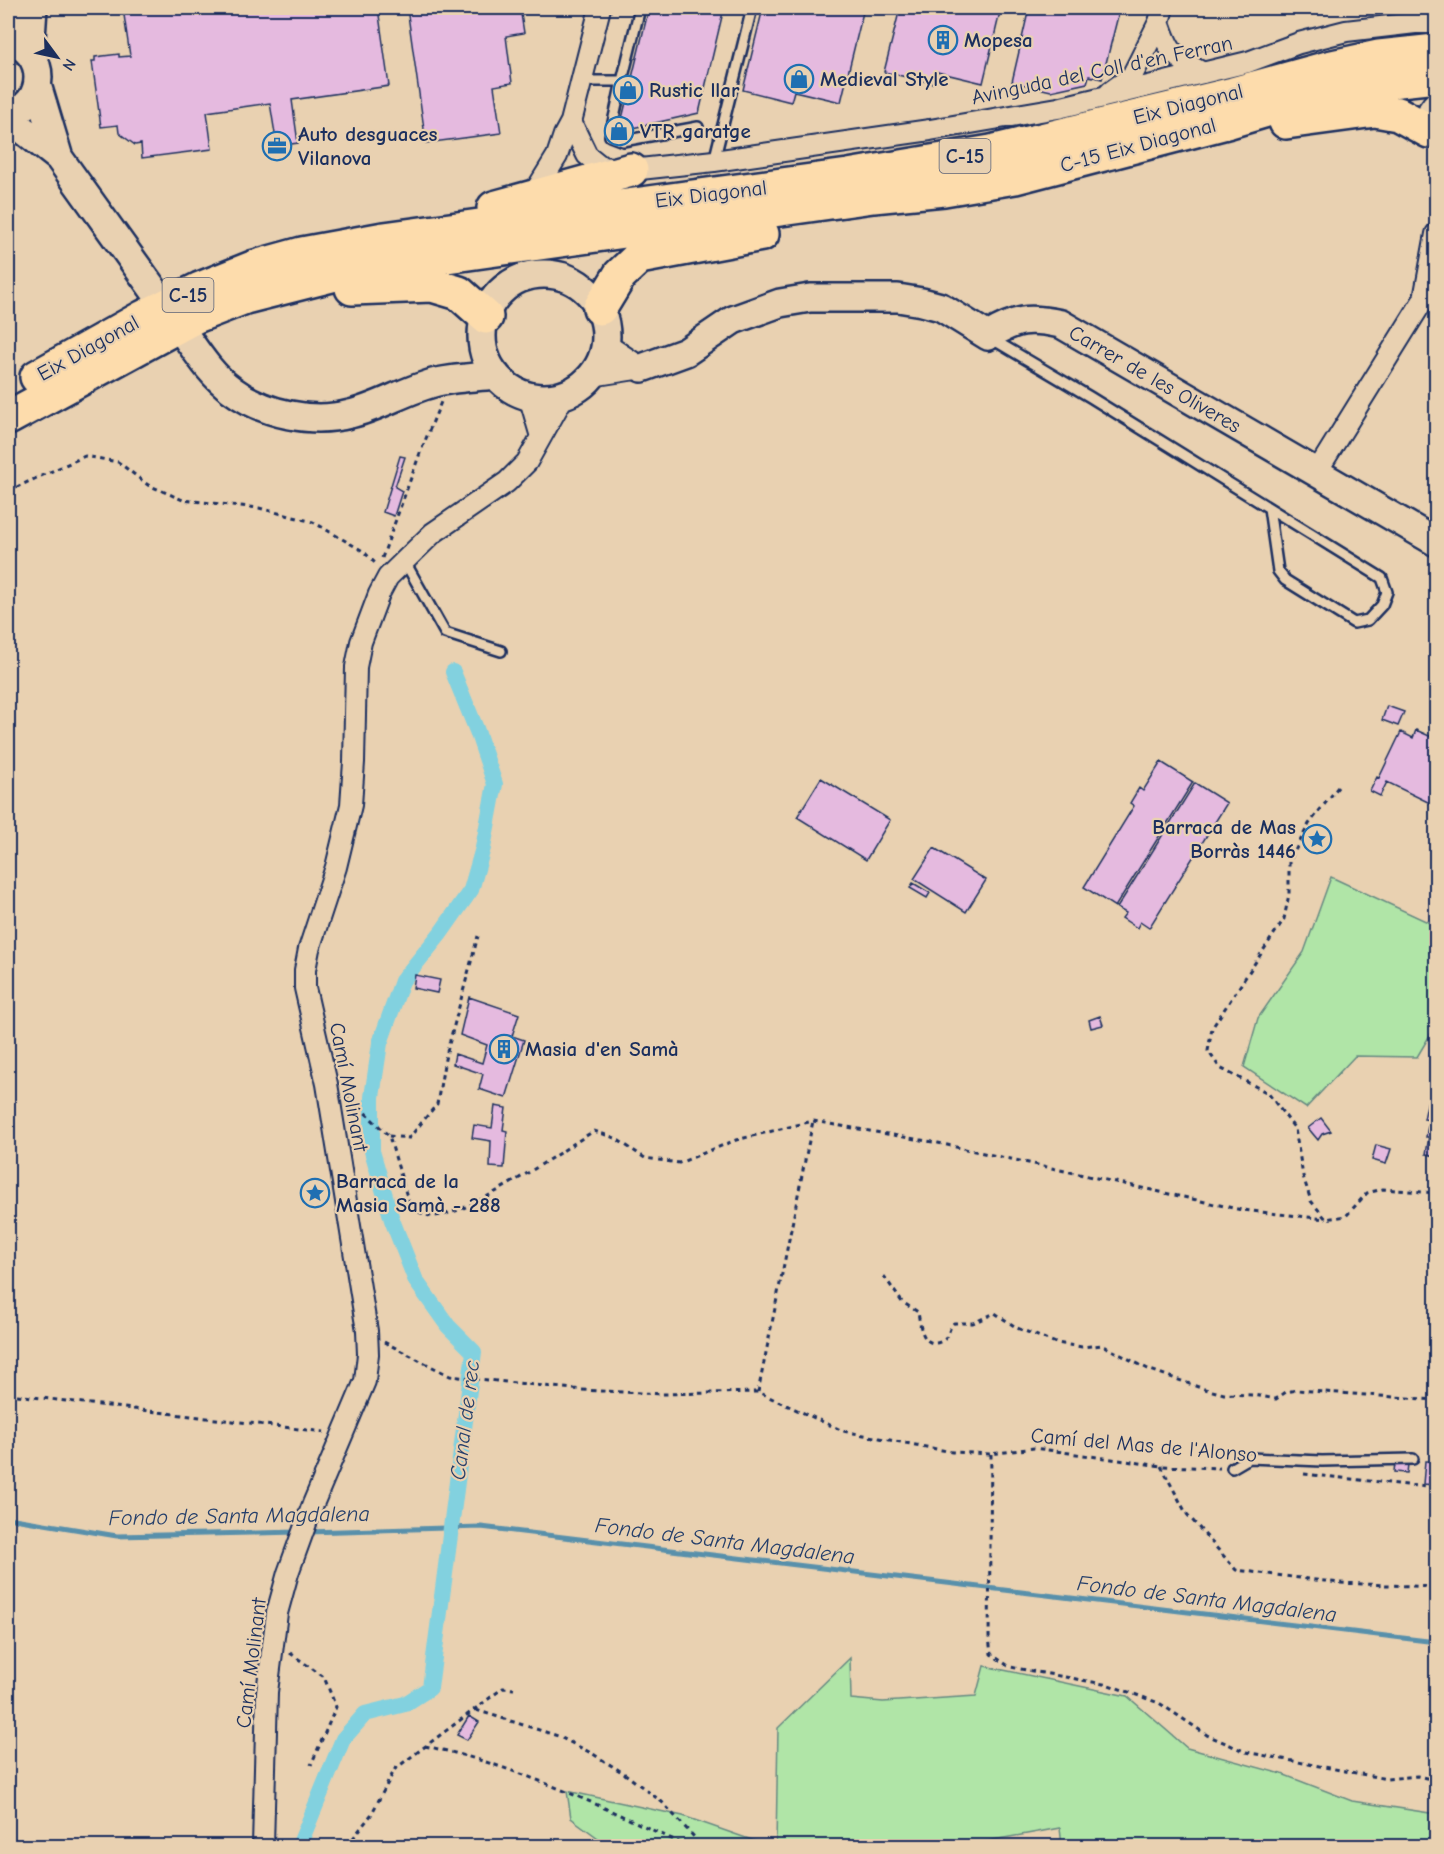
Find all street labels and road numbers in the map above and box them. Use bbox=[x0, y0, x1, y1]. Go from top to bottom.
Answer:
street label: Avinguda del Coll d'en Ferran bbox=[969, 31, 1235, 109]
street label: Eix Diagonal bbox=[1131, 79, 1245, 129]
street label: C-15 Eix Diagonal bbox=[1057, 113, 1219, 177]
road number: C-15 bbox=[940, 139, 990, 173]
street label: Eix Diagonal bbox=[654, 175, 768, 213]
road number: C-15 bbox=[162, 278, 213, 312]
street label: Eix Diagonal bbox=[33, 310, 143, 386]
street label: Carrer de les Oliveres bbox=[1065, 320, 1245, 438]
street label: Camí Molinant bbox=[325, 1020, 373, 1155]
street label: Camí del Mas de l'Alonso bbox=[1030, 1423, 1258, 1467]
street label: Camí Molinant bbox=[231, 1596, 271, 1729]

